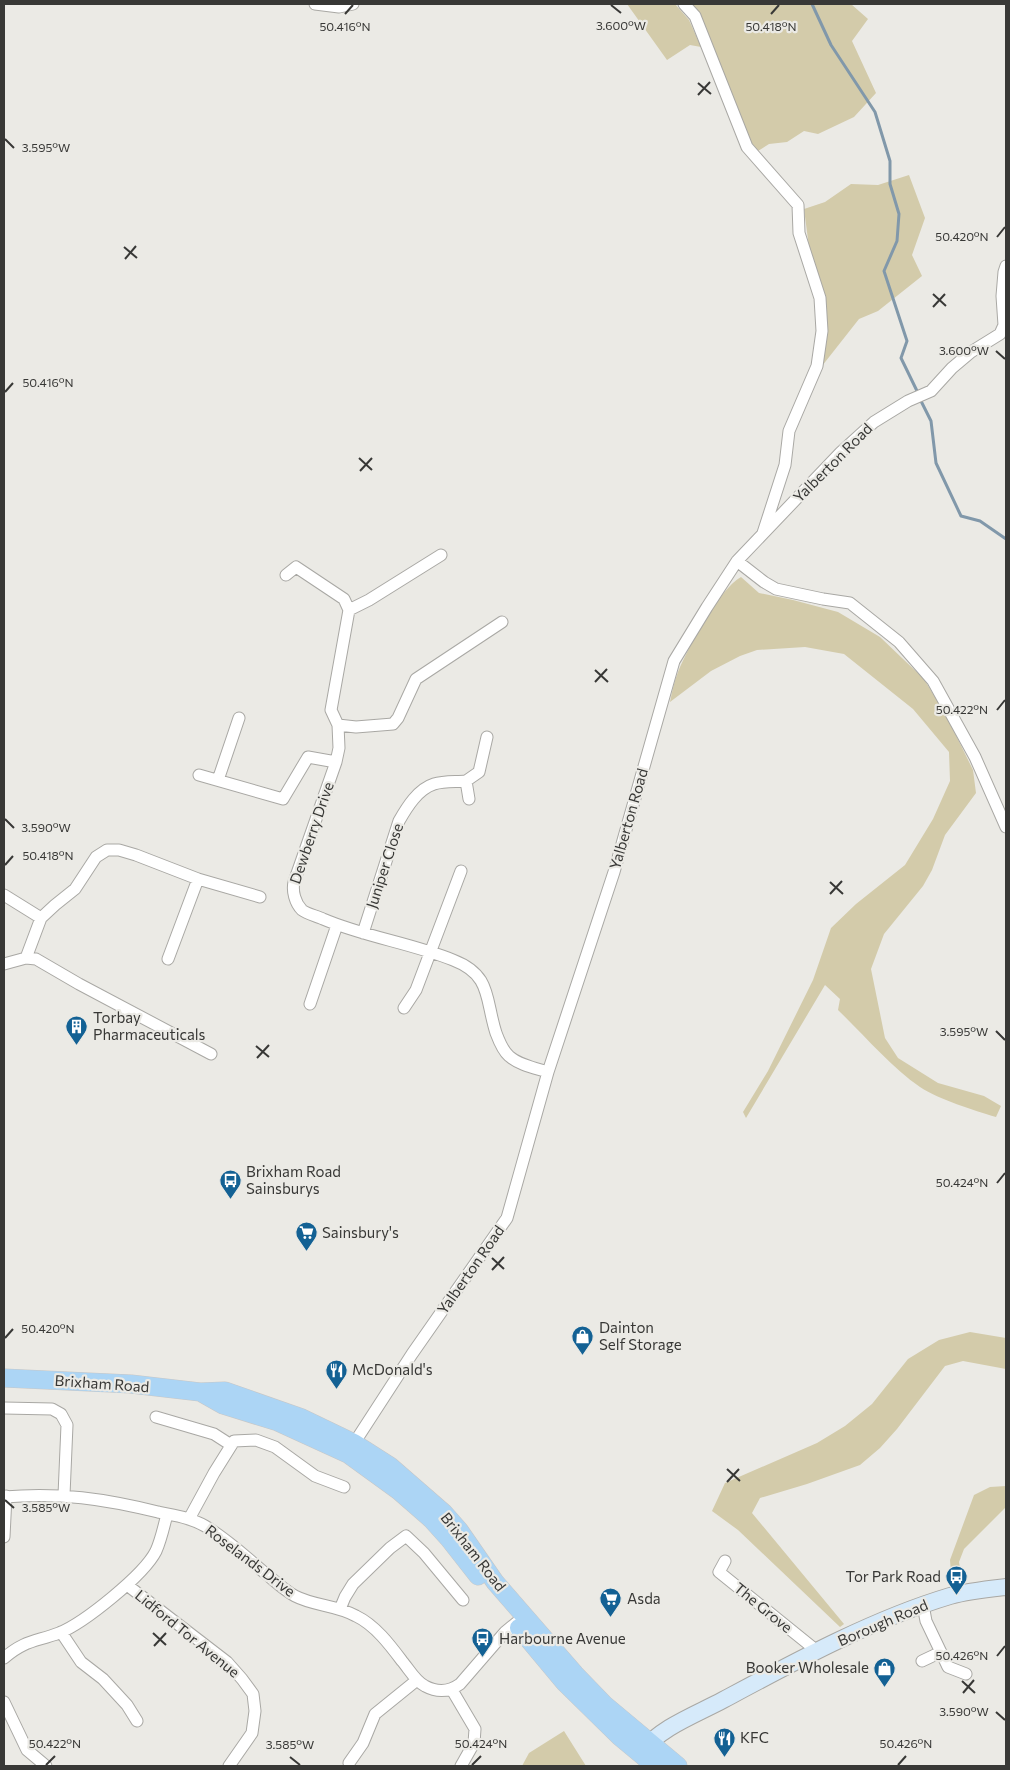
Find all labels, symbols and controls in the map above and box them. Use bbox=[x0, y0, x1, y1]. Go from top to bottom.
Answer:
text: 3.600°W bbox=[596, 18, 646, 32]
text: 50.416°N bbox=[319, 19, 371, 33]
text: 50.418°N bbox=[745, 19, 797, 33]
text: 3.595°W bbox=[22, 140, 70, 154]
text: 50.420°N bbox=[935, 229, 989, 243]
text: 3.600°W bbox=[939, 343, 989, 357]
text: 50.416°N bbox=[22, 375, 74, 389]
street label: Yalberton Road bbox=[789, 419, 876, 506]
text: 50.422°N bbox=[936, 702, 988, 716]
street label: Yalberton Road bbox=[605, 766, 651, 871]
street label: Dewberry Drive bbox=[285, 779, 337, 886]
text: 3.590°W bbox=[21, 820, 71, 834]
street label: Juniper Close bbox=[362, 821, 406, 911]
text: 50.418°N bbox=[22, 848, 74, 862]
place label: Torbay Pharmaceuticals bbox=[93, 1008, 206, 1043]
building icon: Torbay Pharmaceuticals bbox=[65, 1015, 89, 1046]
text: 3.595°W bbox=[940, 1024, 988, 1038]
place label: Brixham Road Sainsburys bbox=[246, 1162, 341, 1197]
bus stop icon: Brixham Road Sainsburys bbox=[218, 1169, 242, 1200]
text: 50.424°N bbox=[936, 1175, 988, 1189]
supermarket icon: Sainsbury's bbox=[294, 1221, 318, 1252]
street label: Yalberton Road bbox=[433, 1222, 507, 1317]
place label: Sainsbury's bbox=[322, 1223, 399, 1241]
place label: Dainton Self Storage bbox=[599, 1318, 682, 1353]
text: 50.420°N bbox=[21, 1321, 75, 1335]
shop icon: Dainton Self Storage bbox=[571, 1325, 595, 1356]
restaurant icon: McDonald's bbox=[324, 1358, 348, 1389]
place label: McDonald's bbox=[352, 1360, 433, 1378]
street label: Brixham Road bbox=[54, 1371, 150, 1395]
text: 3.585°W bbox=[22, 1500, 70, 1514]
street label: Brixham Road bbox=[437, 1508, 510, 1594]
street label: Roselands Drive bbox=[202, 1521, 299, 1600]
bus stop icon: Tor Park Road bbox=[945, 1565, 969, 1596]
place label: Tor Park Road bbox=[845, 1567, 941, 1585]
street label: The Grove bbox=[731, 1578, 796, 1636]
street label: Lidford Tor Avenue bbox=[132, 1586, 244, 1681]
supermarket icon: Asda bbox=[599, 1587, 623, 1618]
place label: Asda bbox=[627, 1589, 661, 1607]
street label: Borough Road bbox=[835, 1595, 930, 1649]
bus stop icon: Harbourne Avenue bbox=[471, 1627, 495, 1658]
place label: Harbourne Avenue bbox=[499, 1629, 626, 1647]
text: 50.426°N bbox=[936, 1648, 988, 1662]
shop icon: Booker Wholesale bbox=[873, 1656, 897, 1687]
place label: Booker Wholesale bbox=[746, 1658, 869, 1676]
text: 3.590°W bbox=[939, 1704, 989, 1718]
restaurant icon: KFC bbox=[712, 1726, 736, 1757]
place label: KFC bbox=[740, 1728, 769, 1746]
text: 50.422°N bbox=[29, 1736, 81, 1750]
text: 50.424°N bbox=[455, 1736, 507, 1750]
text: 50.426°N bbox=[880, 1736, 932, 1750]
text: 3.585°W bbox=[266, 1737, 314, 1751]

